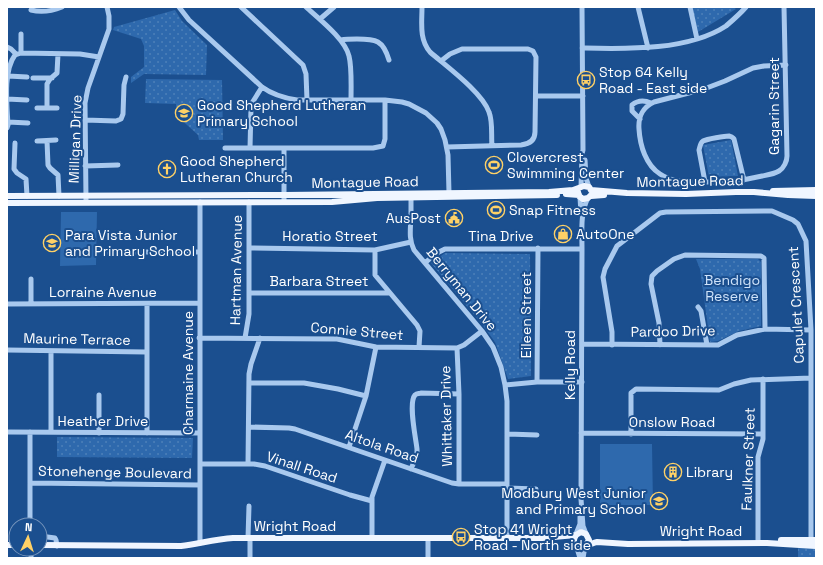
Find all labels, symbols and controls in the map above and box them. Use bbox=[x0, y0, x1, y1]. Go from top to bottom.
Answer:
street label: Gagarin Street bbox=[765, 57, 783, 155]
place label: Stop 64 Kelly Road - East side bbox=[599, 63, 707, 97]
bus stop icon: Stop 64 Kelly Road - East side bbox=[576, 70, 596, 90]
street label: Milligan Drive bbox=[64, 94, 86, 184]
place label: Good Shepherd Lutheran Primary School bbox=[197, 96, 366, 130]
school or university icon: Good Shepherd Lutheran Primary School bbox=[174, 103, 194, 123]
place label: Clovercrest Swimming Center bbox=[507, 148, 624, 182]
place label: Good Shepherd Lutheran Church bbox=[180, 152, 293, 186]
sports icon: Clovercrest Swimming Center bbox=[484, 155, 504, 175]
church icon: Good Shepherd Lutheran Church bbox=[157, 159, 177, 179]
street label: Montague Road bbox=[636, 171, 744, 191]
street label: Montague Road bbox=[311, 172, 419, 192]
sports icon: Snap Fitness bbox=[486, 200, 506, 220]
place label: Snap Fitness bbox=[509, 201, 596, 219]
public building icon: AusPost bbox=[444, 208, 464, 228]
place label: AusPost bbox=[386, 209, 441, 227]
street label: Hartman Avenue bbox=[226, 215, 246, 325]
shop icon: AutoOne bbox=[553, 224, 573, 244]
place label: AutoOne bbox=[576, 225, 634, 243]
place label: Para Vista Junior and Primary School bbox=[65, 226, 195, 260]
street label: Horatio Street bbox=[282, 227, 378, 245]
street label: Tina Drive bbox=[468, 227, 534, 245]
school or university icon: Para Vista Junior and Primary School bbox=[42, 233, 62, 253]
street label: Berryman Drive bbox=[423, 244, 501, 334]
street label: Capulet Crescent bbox=[784, 246, 808, 364]
park label: Bendigo Reserve bbox=[704, 271, 760, 305]
street label: Barbara Street bbox=[269, 272, 369, 290]
street label: Eileen Street bbox=[517, 272, 535, 358]
street label: Lorraine Avenue bbox=[49, 283, 157, 301]
street label: Charmaine Avenue bbox=[179, 311, 197, 435]
street label: Connie Street bbox=[310, 318, 404, 344]
street label: Pardoo Drive bbox=[630, 321, 716, 341]
street label: Maurine Terrace bbox=[23, 329, 131, 349]
street label: Kelly Road bbox=[561, 330, 579, 400]
street label: Whittaker Drive bbox=[436, 365, 456, 467]
street label: Faulkner Street bbox=[737, 407, 759, 511]
street label: Heather Drive bbox=[58, 412, 148, 430]
street label: Onslow Road bbox=[629, 413, 715, 431]
street label: Altola Road bbox=[343, 425, 421, 467]
street label: Vinall Road bbox=[264, 447, 340, 487]
street label: Stonehenge Boulevard bbox=[38, 462, 192, 482]
building icon: Library bbox=[663, 462, 683, 482]
place label: Library bbox=[686, 463, 733, 481]
place label: Modbury West Junior and Primary School bbox=[501, 484, 646, 518]
school or university icon: Modbury West Junior and Primary School bbox=[649, 491, 669, 511]
north arrow bbox=[8, 517, 48, 557]
street label: Wright Road bbox=[254, 517, 336, 535]
text: N bbox=[25, 520, 33, 534]
place label: Stop 41 Wright Road - North side bbox=[474, 520, 591, 554]
street label: Wright Road bbox=[660, 522, 742, 540]
bus stop icon: Stop 41 Wright Road - North side bbox=[451, 527, 471, 547]

